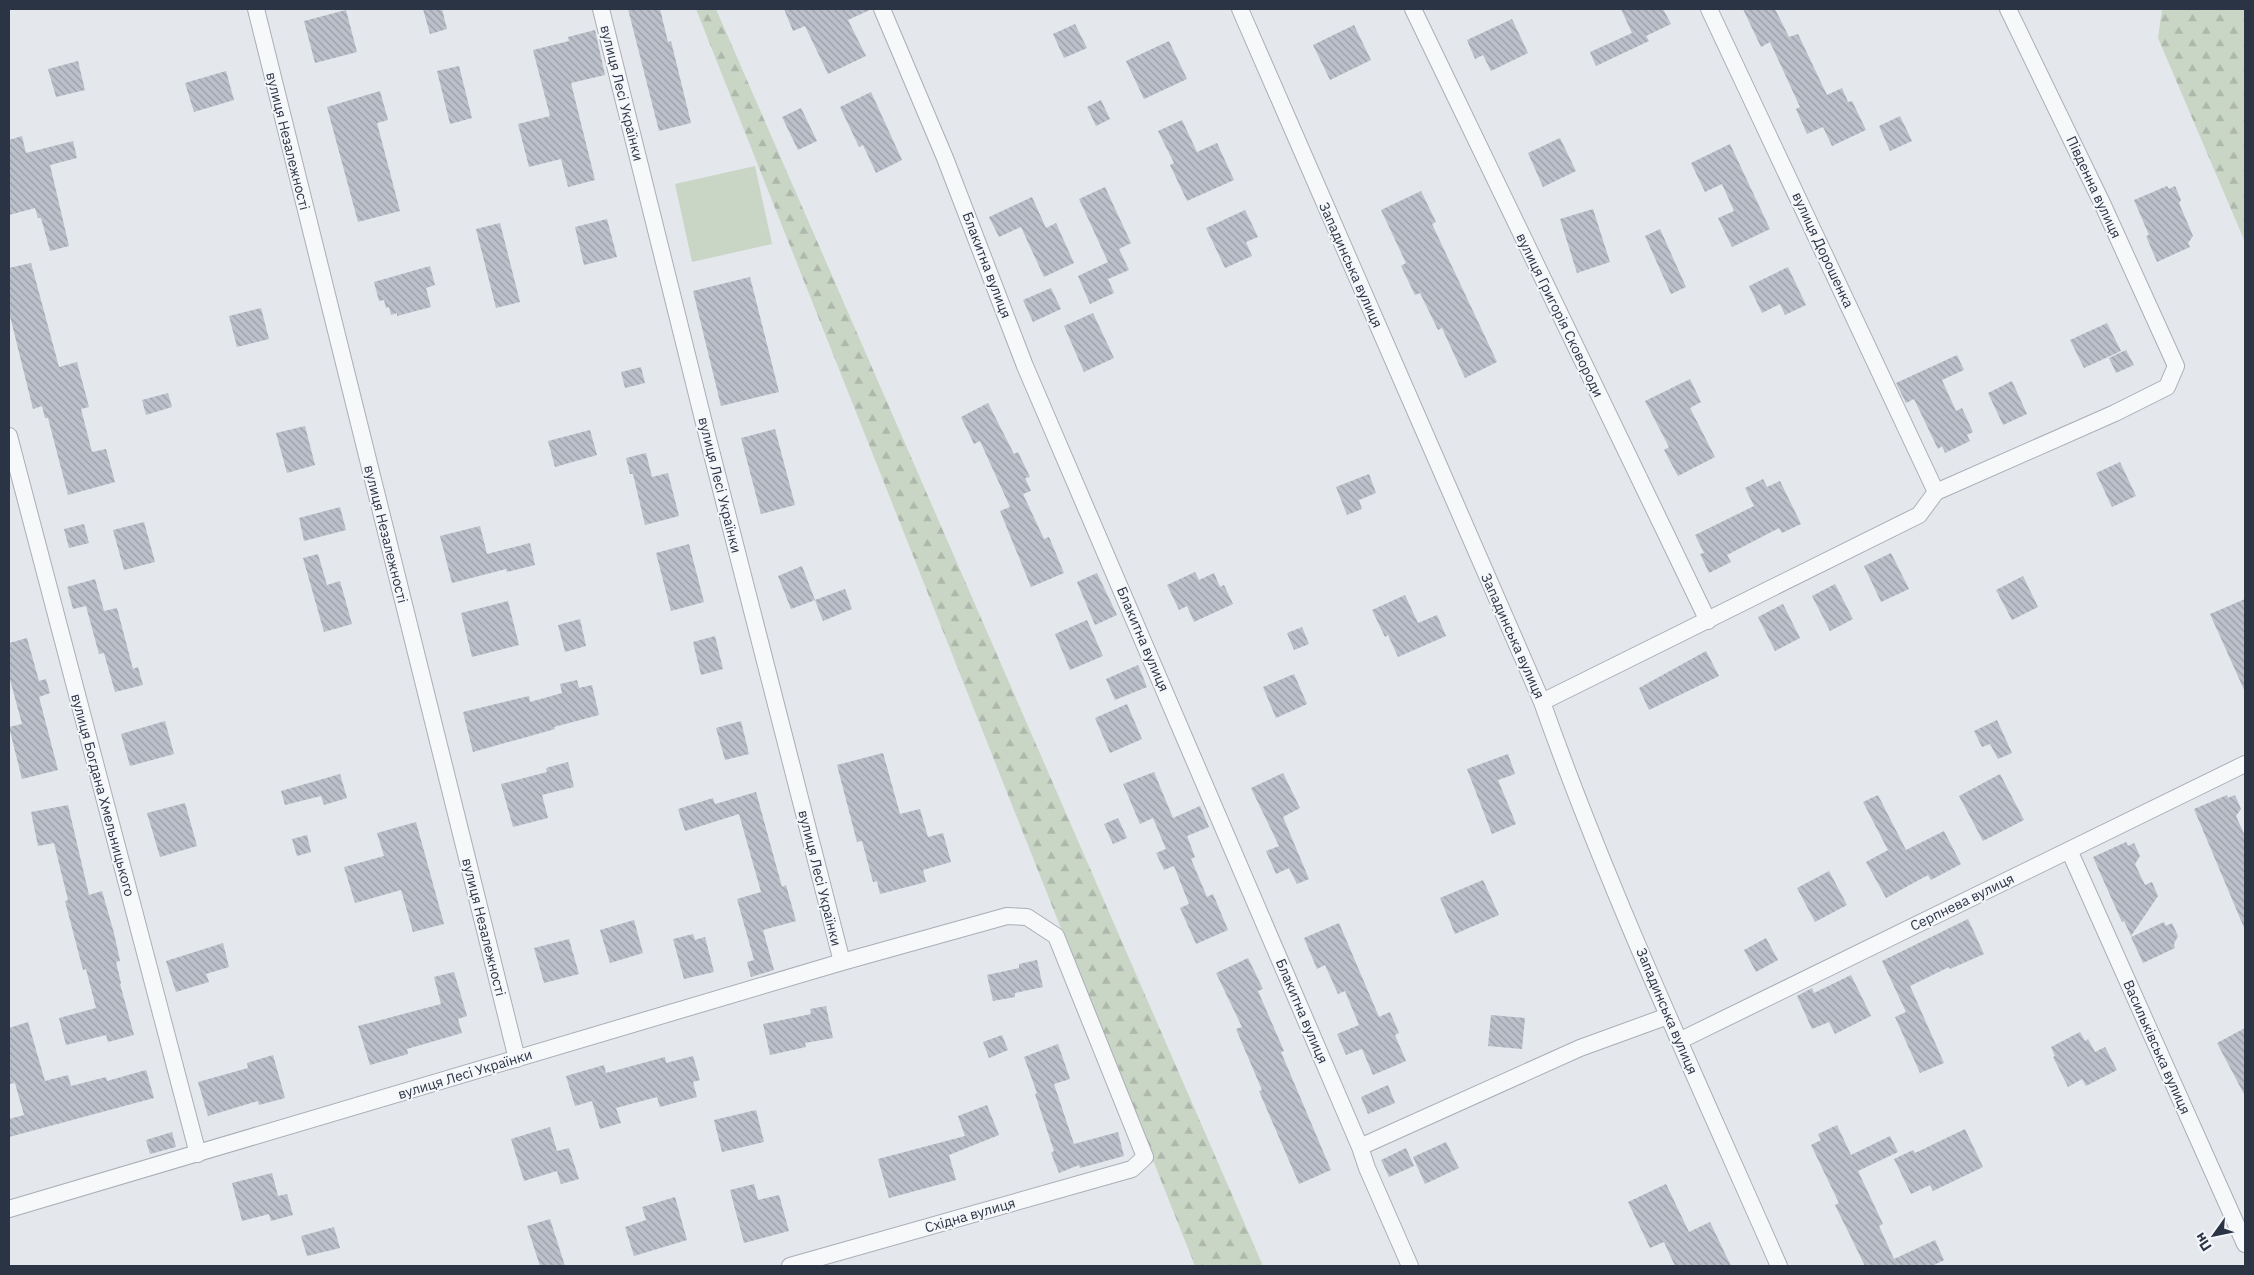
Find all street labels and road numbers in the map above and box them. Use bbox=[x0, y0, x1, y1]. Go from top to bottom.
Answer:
street label: вулиця Лесі Українки bbox=[596, 23, 648, 163]
street label: вулиця Незалежності bbox=[262, 70, 314, 212]
street label: Південна вулиця bbox=[2062, 133, 2126, 241]
street label: вулиця Дорошенка bbox=[1788, 189, 1858, 311]
street label: Западинська вулиця bbox=[1315, 199, 1387, 331]
street label: Блакитна вулиця bbox=[958, 209, 1016, 321]
street label: вулиця Григорія Сковороди bbox=[1512, 230, 1608, 400]
street label: вулиця Лесі Українки bbox=[694, 415, 746, 555]
street label: вулиця Незалежності bbox=[360, 463, 412, 605]
street label: Западинська вулиця bbox=[1477, 570, 1549, 702]
street label: Блакитна вулиця bbox=[1113, 584, 1173, 694]
street label: вулиця Богдана Хмельницького bbox=[67, 692, 139, 899]
street label: вулиця Лесі Українки bbox=[794, 808, 846, 948]
street label: вулиця Незалежності bbox=[458, 856, 510, 998]
street label: Серпнева вулиця bbox=[1907, 869, 2017, 935]
street label: Западинська вулиця bbox=[1632, 945, 1702, 1077]
street label: Блакитна вулиця bbox=[1272, 956, 1332, 1066]
street label: Васильківська вулиця bbox=[2119, 977, 2195, 1117]
street label: вулиця Лесі Українки bbox=[396, 1045, 534, 1103]
street label: Східна вулиця bbox=[923, 1194, 1017, 1236]

